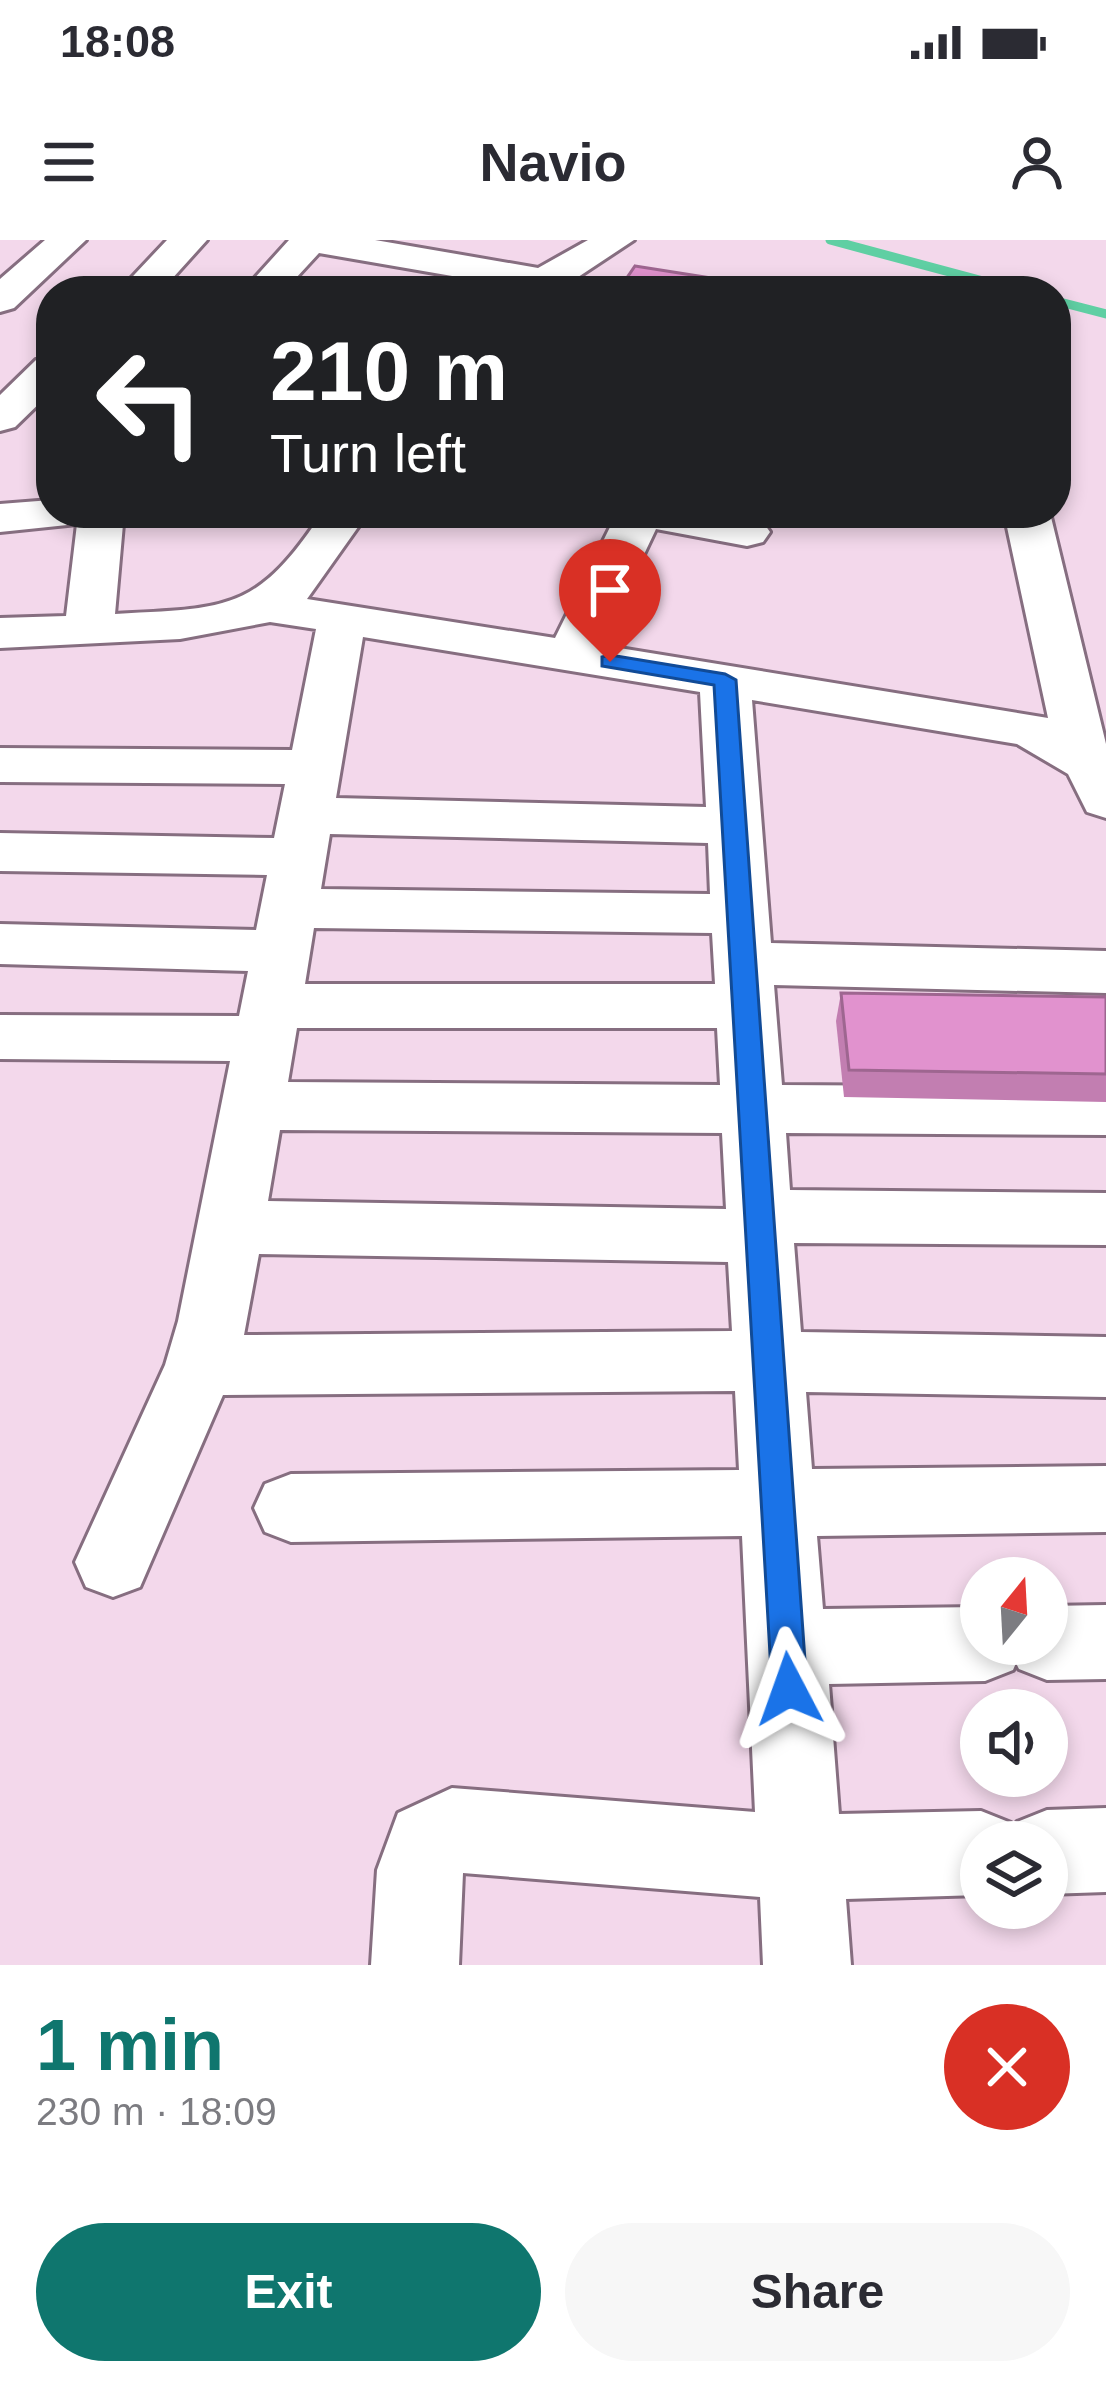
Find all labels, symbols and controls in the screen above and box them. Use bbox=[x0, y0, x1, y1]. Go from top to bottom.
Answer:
text: 18:08 bbox=[60, 16, 175, 67]
icon: menu bbox=[36, 129, 102, 195]
icon: person bbox=[1004, 129, 1070, 195]
text: Navio bbox=[479, 132, 627, 192]
icon: left bbox=[72, 324, 228, 480]
text: 210 m bbox=[270, 324, 508, 418]
text: Turn left bbox=[270, 423, 466, 483]
pin bbox=[559, 539, 661, 662]
icon: arrive bbox=[577, 557, 643, 623]
north arrow bbox=[960, 1557, 1068, 1665]
map controls bbox=[960, 1557, 1068, 1929]
position arrow bbox=[726, 1626, 852, 1752]
button: sound bbox=[960, 1689, 1068, 1797]
button: layers bbox=[960, 1821, 1068, 1929]
button: close bbox=[944, 2004, 1070, 2130]
text: 1 min bbox=[36, 2005, 224, 2085]
text: 230 m · 18:09 bbox=[36, 2090, 277, 2133]
button: Exit bbox=[36, 2223, 541, 2361]
button: Share bbox=[565, 2223, 1070, 2361]

